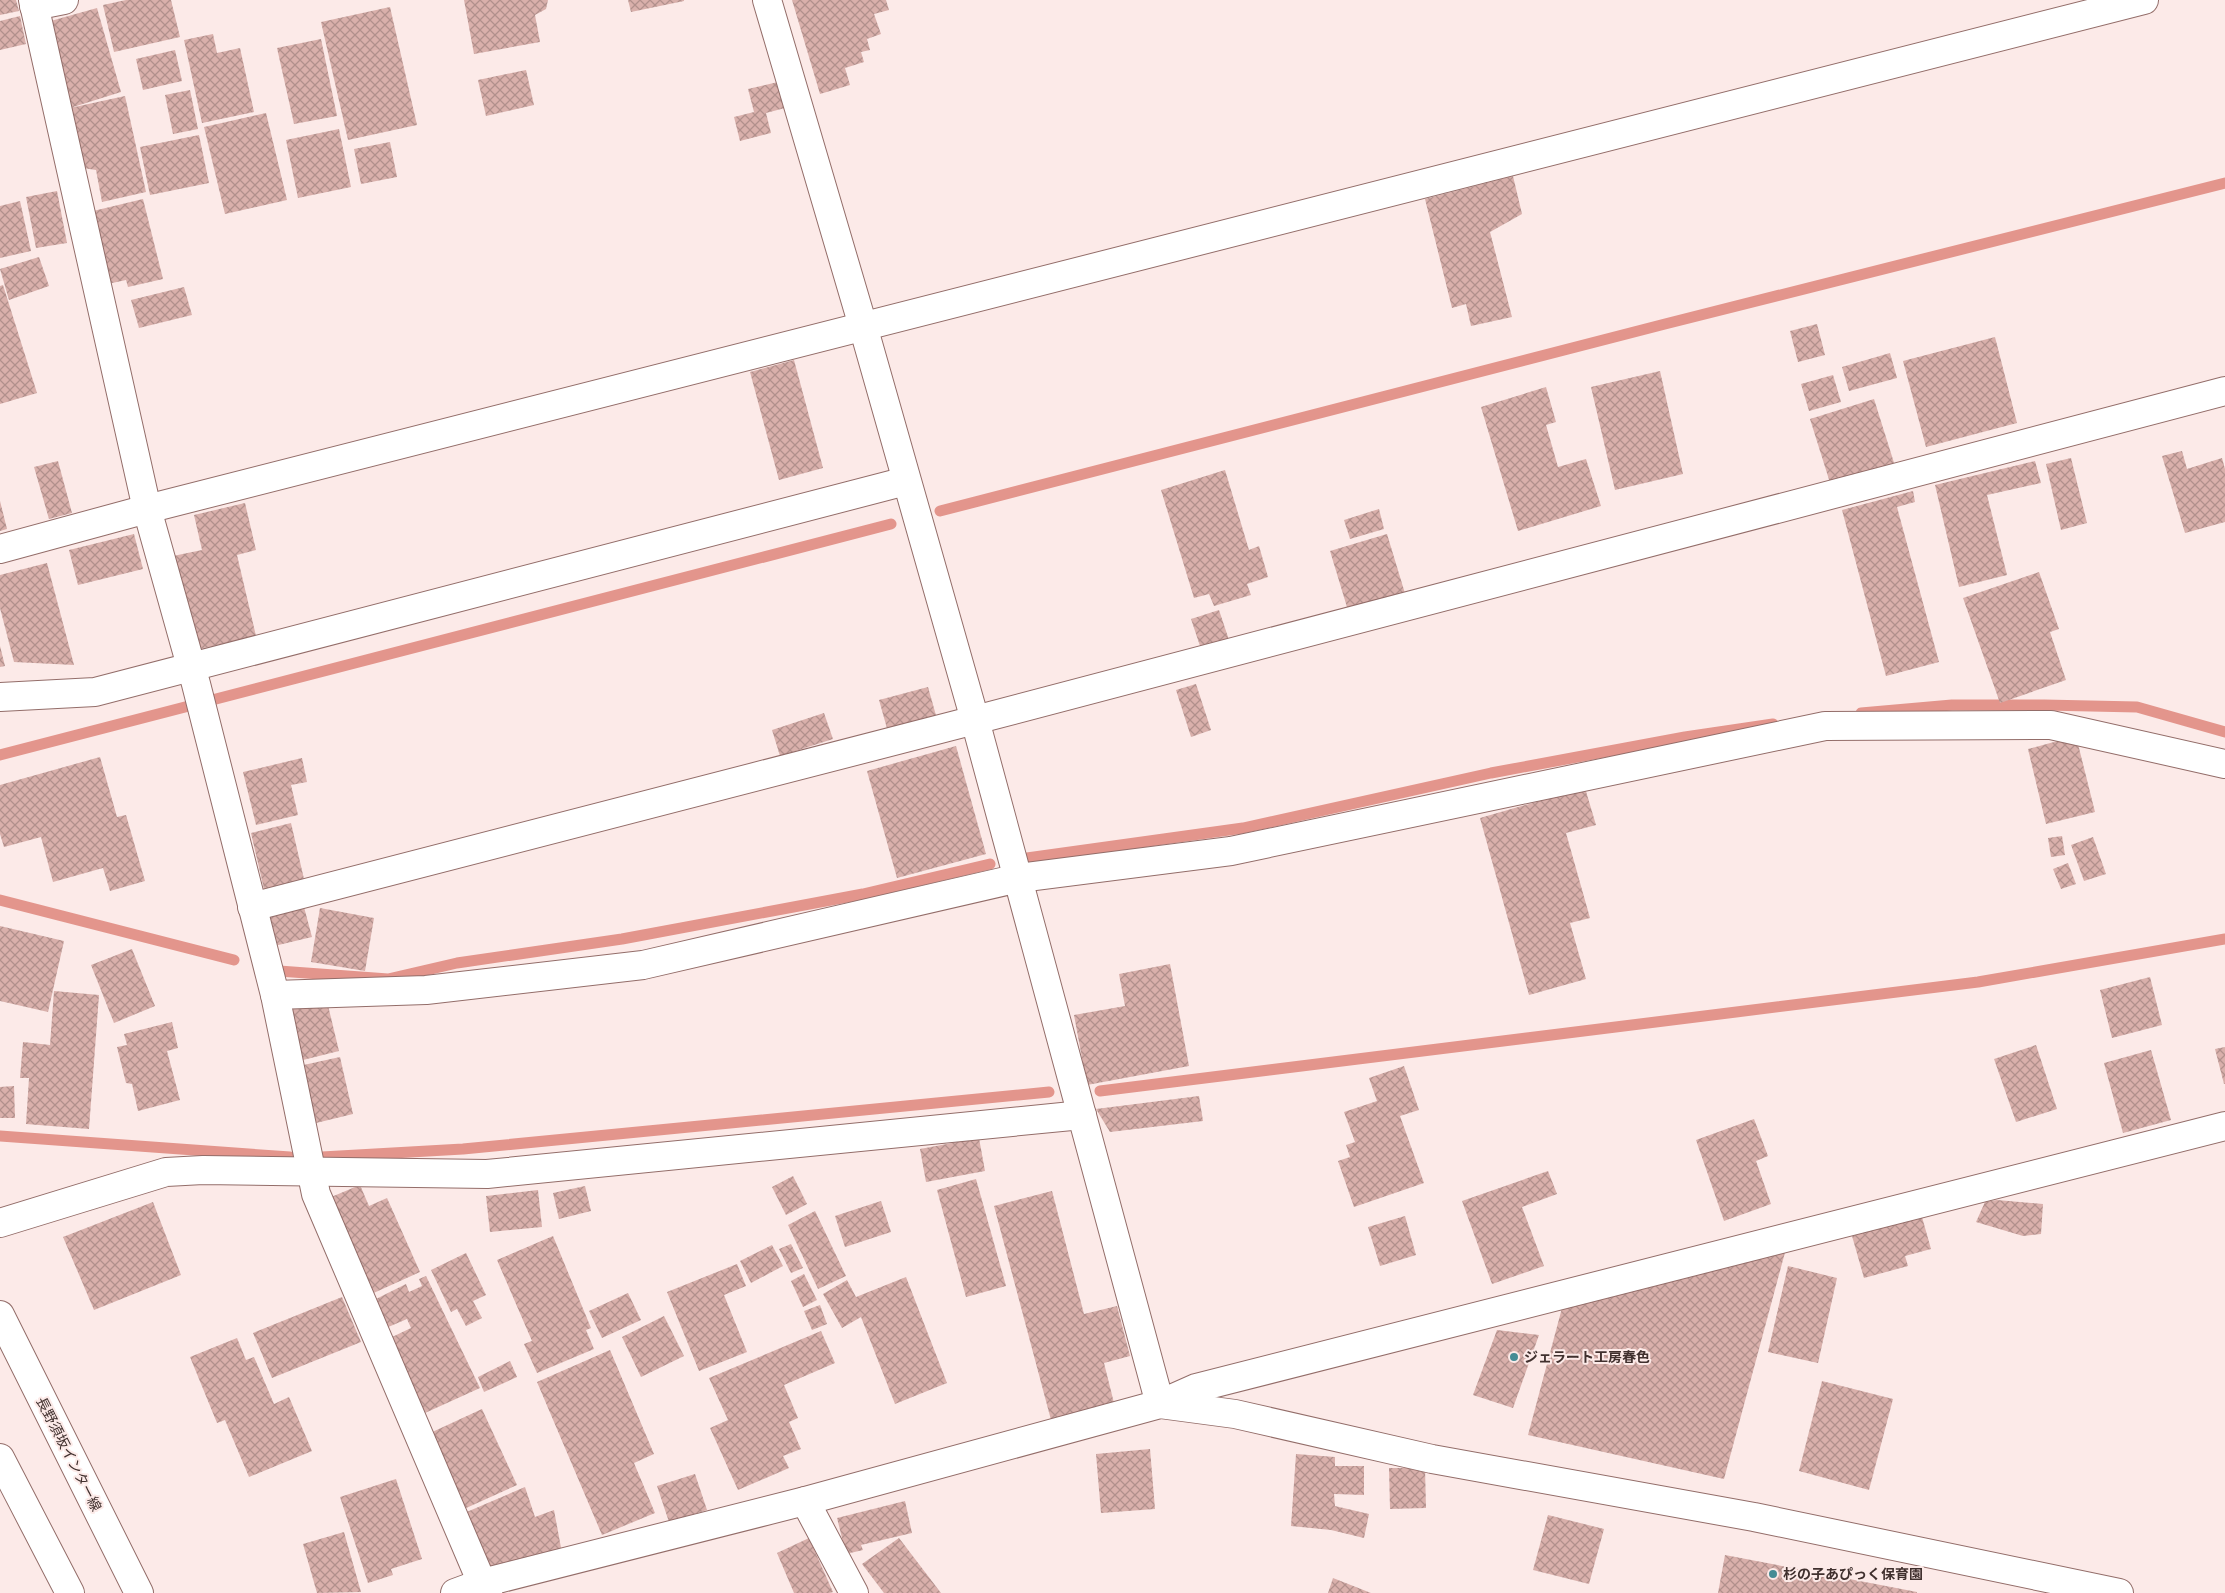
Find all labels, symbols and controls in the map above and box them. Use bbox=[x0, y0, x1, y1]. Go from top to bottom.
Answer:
place label: ジェラート工房春色 bbox=[1524, 1346, 1650, 1367]
marker: ジェラート工房春色 bbox=[1508, 1351, 1520, 1363]
street label: 長野須坂インター線 bbox=[31, 1393, 107, 1515]
place label: 杉の子あぴっく保育園 bbox=[1783, 1563, 1923, 1584]
marker: 杉の子あぴっく保育園 bbox=[1767, 1568, 1779, 1580]

